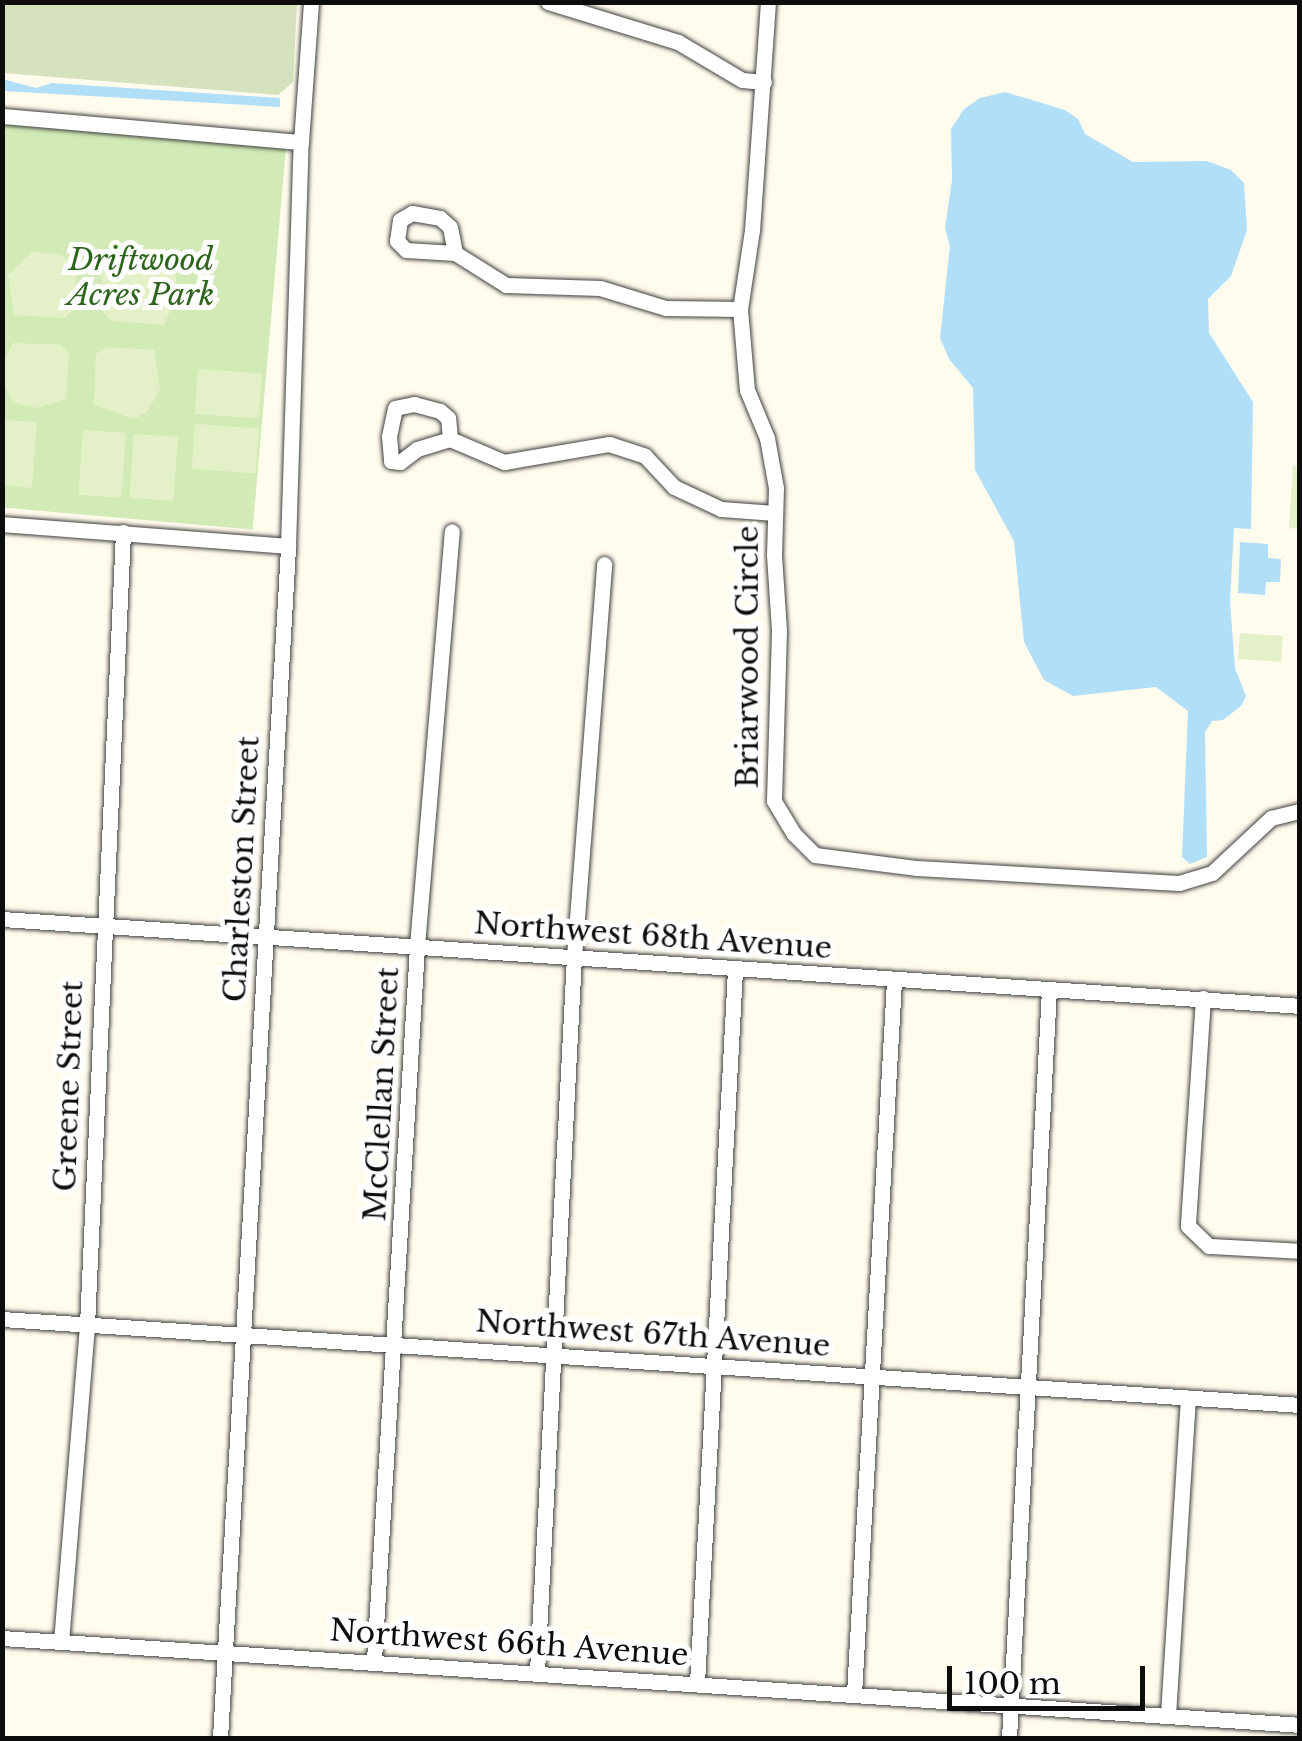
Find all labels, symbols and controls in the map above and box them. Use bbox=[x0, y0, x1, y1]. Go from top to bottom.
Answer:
park label: Driftwood Acres Park bbox=[68, 242, 214, 312]
street label: Briarwood Circle bbox=[730, 526, 766, 788]
street label: Charleston Street bbox=[217, 735, 267, 1003]
street label: Northwest 68th Avenue bbox=[472, 906, 834, 966]
street label: McClellan Street bbox=[357, 966, 407, 1222]
street label: Greene Street bbox=[47, 980, 91, 1192]
street label: Northwest 67th Avenue bbox=[474, 1304, 832, 1364]
street label: Northwest 66th Avenue bbox=[328, 1612, 690, 1674]
scale bar bbox=[952, 1646, 1150, 1708]
text: 100 m bbox=[964, 1665, 1061, 1702]

